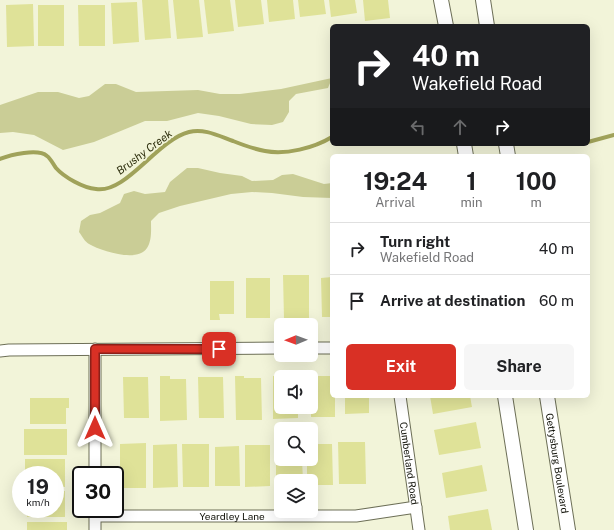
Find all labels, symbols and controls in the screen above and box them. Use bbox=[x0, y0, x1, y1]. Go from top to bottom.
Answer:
text: 40 m bbox=[412, 39, 480, 72]
icon: right bbox=[346, 40, 398, 92]
text: Wakefield Road bbox=[412, 73, 542, 94]
icon: left bbox=[407, 116, 429, 138]
icon: ahead bbox=[449, 116, 471, 138]
icon: right bbox=[491, 116, 513, 138]
water label: Brushy Creek bbox=[114, 127, 174, 177]
text: 19:24 bbox=[363, 167, 427, 195]
text: 1 bbox=[466, 167, 477, 195]
text: 100 bbox=[516, 167, 557, 195]
text: Arrival bbox=[375, 195, 415, 210]
text: min bbox=[460, 195, 482, 210]
text: m bbox=[531, 195, 542, 210]
text: Turn right bbox=[380, 233, 450, 250]
icon: right bbox=[346, 238, 368, 260]
text: 40 m bbox=[539, 240, 574, 257]
text: Wakefield Road bbox=[380, 250, 474, 265]
icon: arrive bbox=[346, 290, 368, 312]
text: Arrive at destination bbox=[380, 292, 525, 309]
text: 60 m bbox=[539, 292, 574, 309]
north arrow bbox=[274, 318, 318, 362]
map controls bbox=[274, 318, 318, 518]
pin bbox=[202, 332, 236, 366]
icon: arrive bbox=[208, 338, 230, 360]
button: Exit bbox=[346, 344, 456, 390]
button: Share bbox=[464, 344, 574, 390]
button: sound bbox=[274, 370, 318, 414]
position arrow bbox=[74, 407, 116, 449]
street label: Gettysburg Boulevard bbox=[544, 412, 571, 514]
street label: Cumberland Road bbox=[398, 421, 421, 505]
button: search bbox=[274, 422, 318, 466]
speed limit sign: 30 bbox=[72, 466, 124, 518]
button: layers bbox=[274, 474, 318, 518]
text: 19 bbox=[27, 475, 49, 499]
text: km/h bbox=[26, 496, 50, 508]
street label: Yeardley Lane bbox=[199, 510, 265, 522]

